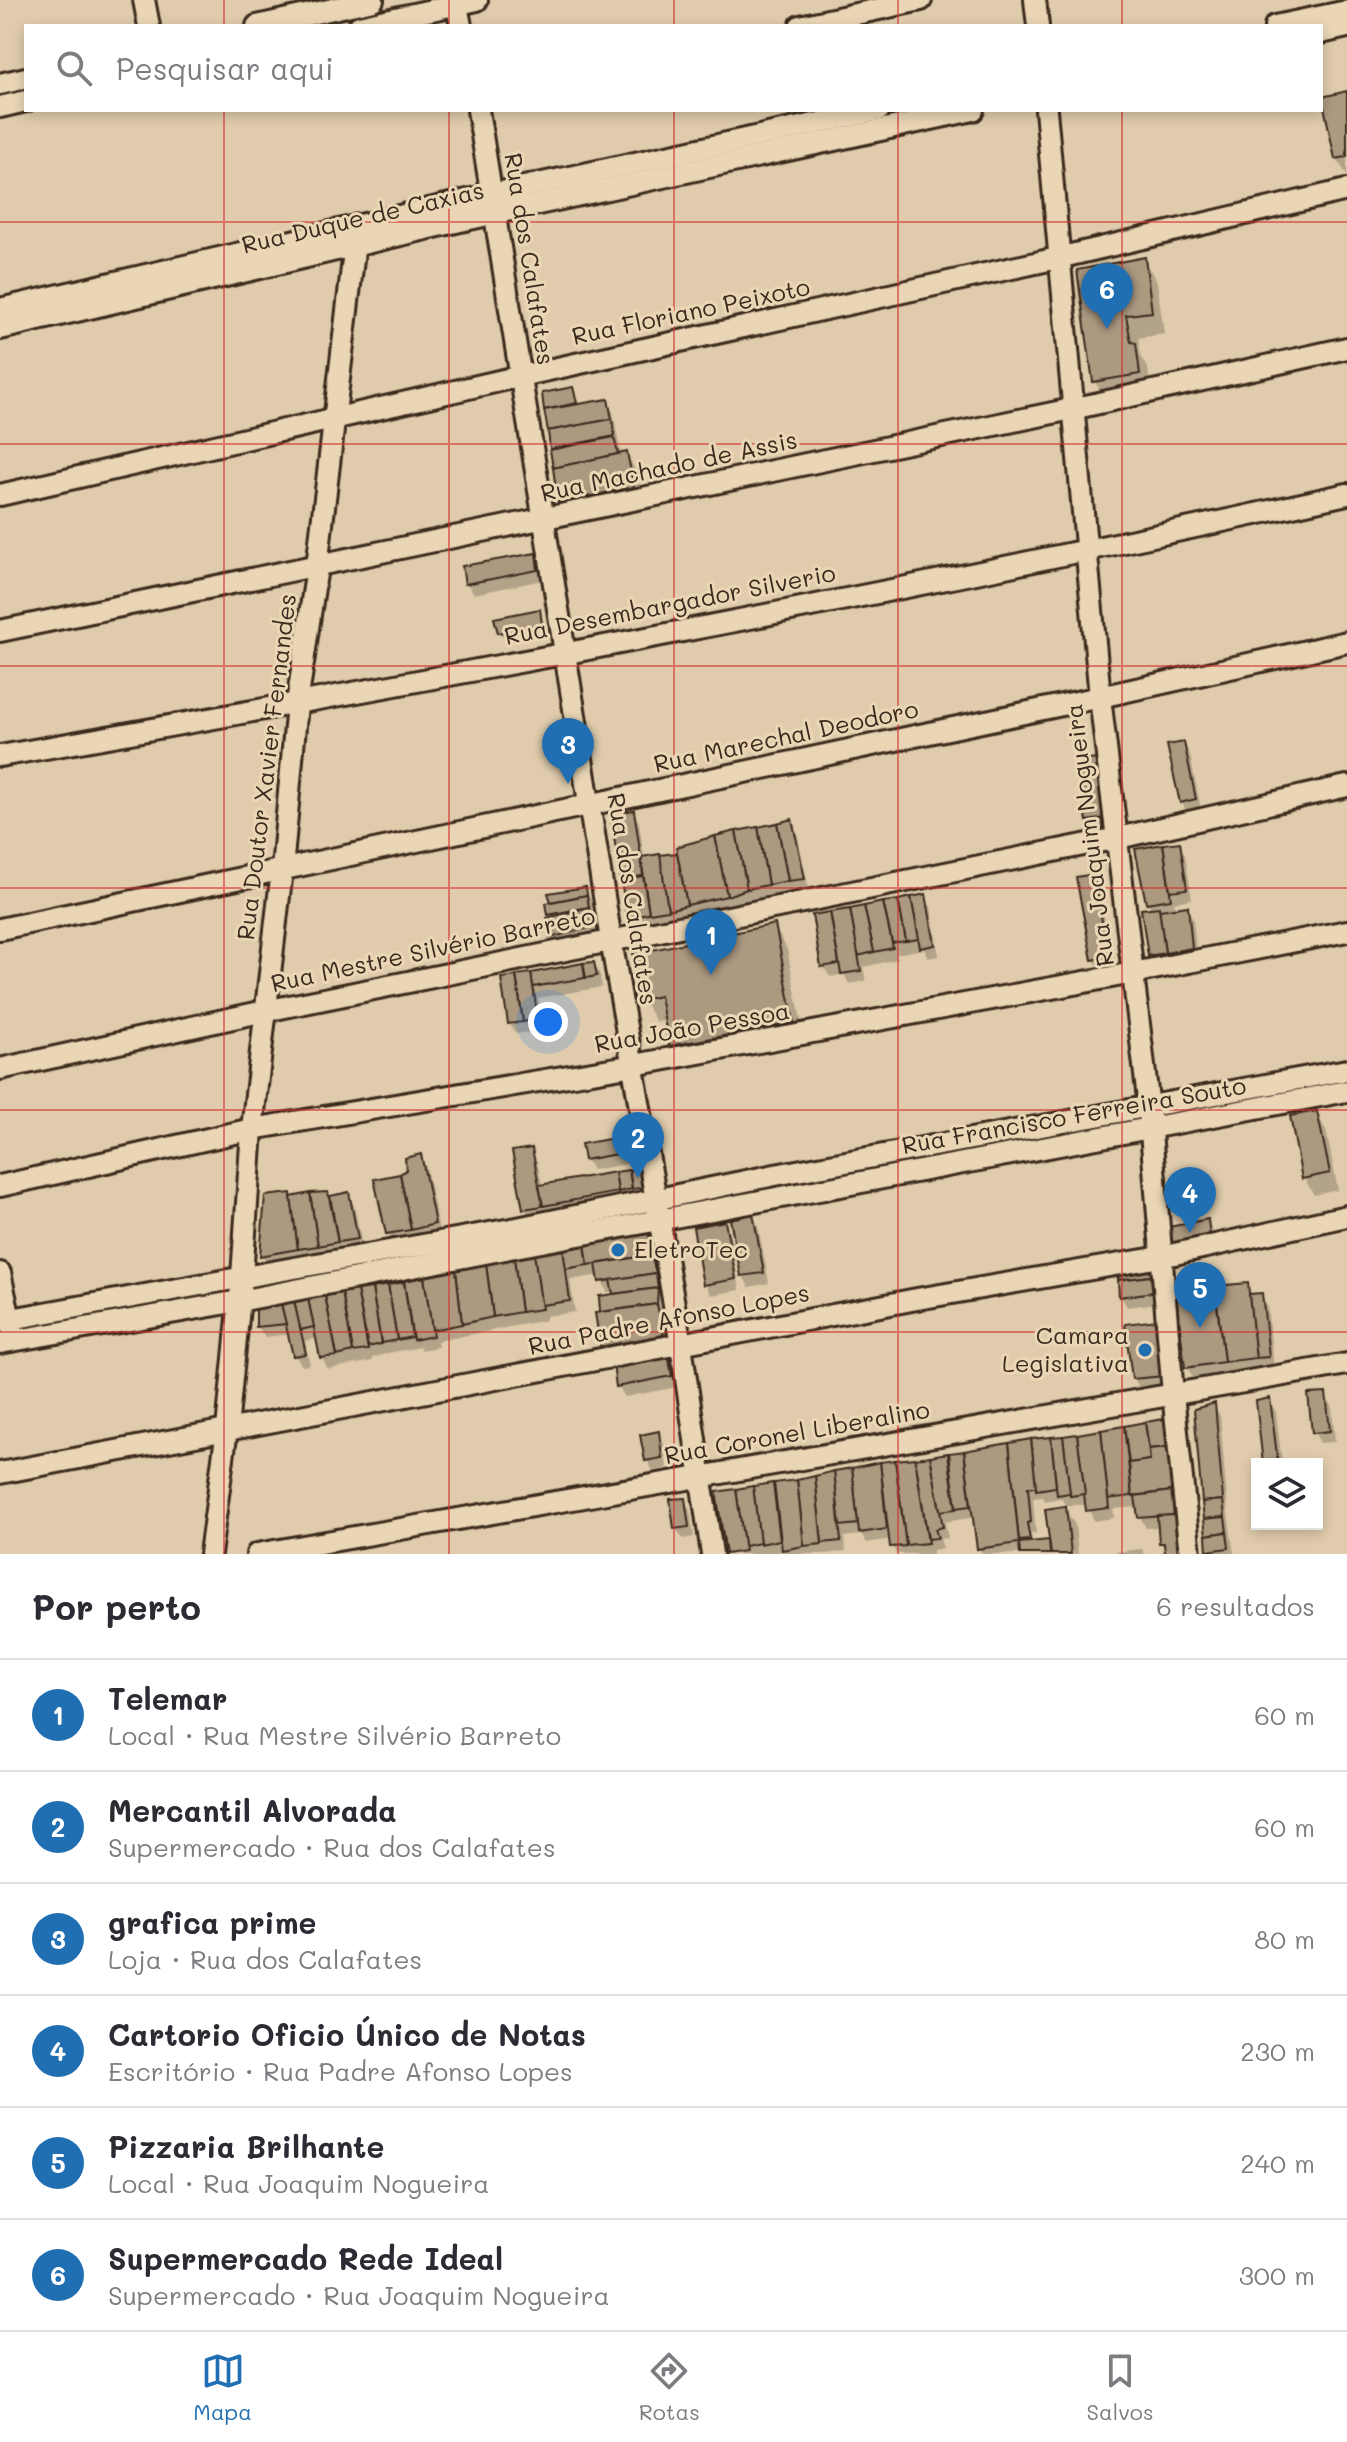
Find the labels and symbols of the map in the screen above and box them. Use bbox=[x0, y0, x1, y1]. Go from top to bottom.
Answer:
street label: Rua dos Calafates bbox=[498, 150, 563, 367]
street label: Rua Duque de Caxias bbox=[238, 174, 487, 260]
pin: 6 bbox=[1081, 263, 1133, 329]
street label: Rua Floriano Peixoto bbox=[569, 270, 813, 351]
street label: Rua Machado de Assis bbox=[537, 423, 800, 508]
street label: Rua Desembargador Silverio bbox=[502, 556, 838, 651]
street label: Rua Doutor Xavier Fernandes bbox=[229, 592, 302, 942]
street label: Rua Marechal Deodoro bbox=[651, 692, 921, 779]
street label: Rua Joaquim Nogueira bbox=[1057, 702, 1120, 968]
pin: 3 bbox=[542, 718, 594, 784]
street label: Rua dos Calafates bbox=[601, 790, 666, 1007]
street label: Rua Mestre Silvério Barreto bbox=[268, 899, 598, 998]
pin: 1 bbox=[685, 909, 737, 975]
street label: Rua João Pessoa bbox=[592, 994, 792, 1059]
your location bbox=[528, 1002, 568, 1042]
street label: Rua Francisco Ferreira Souto bbox=[899, 1069, 1248, 1160]
pin: 2 bbox=[612, 1112, 664, 1178]
pin: 4 bbox=[1164, 1167, 1216, 1233]
place label: EletroTec bbox=[634, 1233, 748, 1264]
marker: EletroTec bbox=[609, 1241, 627, 1259]
pin: 5 bbox=[1174, 1262, 1226, 1328]
street label: Rua Padre Afonso Lopes bbox=[525, 1276, 812, 1361]
place label: Camara Legislativa bbox=[1002, 1319, 1129, 1378]
marker: Camara Legislativa bbox=[1136, 1341, 1154, 1359]
street label: Rua Coronel Liberalino bbox=[662, 1393, 932, 1470]

